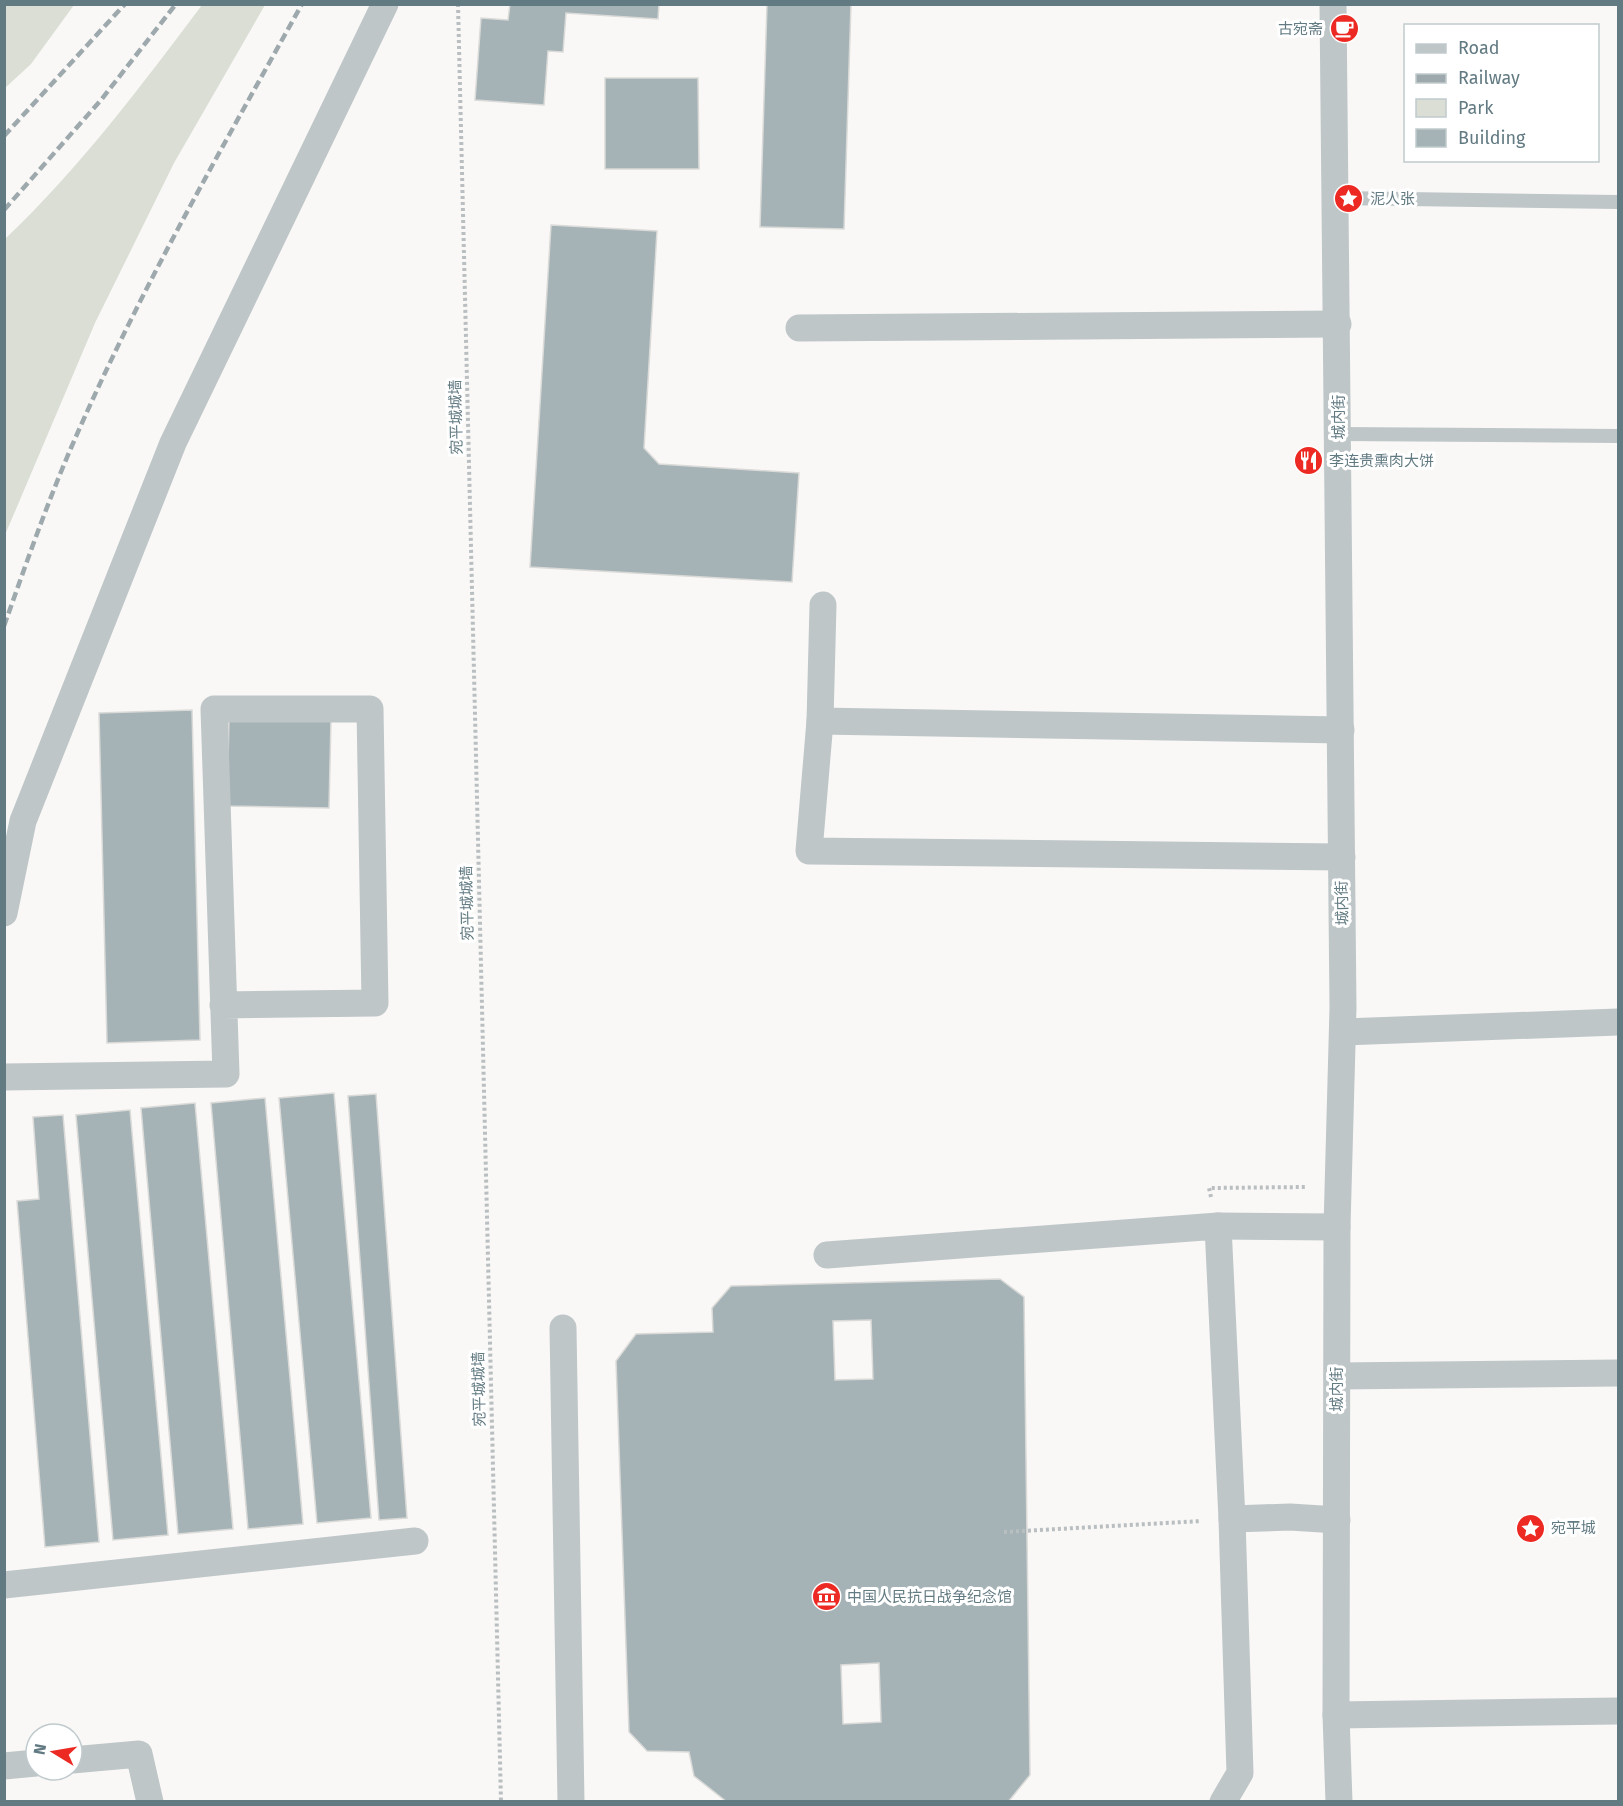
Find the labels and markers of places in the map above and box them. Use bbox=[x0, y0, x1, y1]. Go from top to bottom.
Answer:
cafe icon: 古宛斋 bbox=[1328, 13, 1360, 45]
place label: 古宛斋 bbox=[1278, 20, 1323, 38]
place icon: 泥人张 bbox=[1333, 183, 1365, 215]
place label: 泥人张 bbox=[1370, 190, 1415, 208]
restaurant icon: 李连贵熏肉大饼 bbox=[1292, 445, 1324, 477]
place label: 李连贵熏肉大饼 bbox=[1329, 452, 1434, 470]
place icon: 宛平城 bbox=[1514, 1512, 1546, 1544]
place label: 宛平城 bbox=[1551, 1519, 1596, 1537]
museum icon: 中国人民抗日战争纪念馆 bbox=[810, 1581, 842, 1613]
place label: 中国人民抗日战争纪念馆 bbox=[847, 1588, 1012, 1606]

